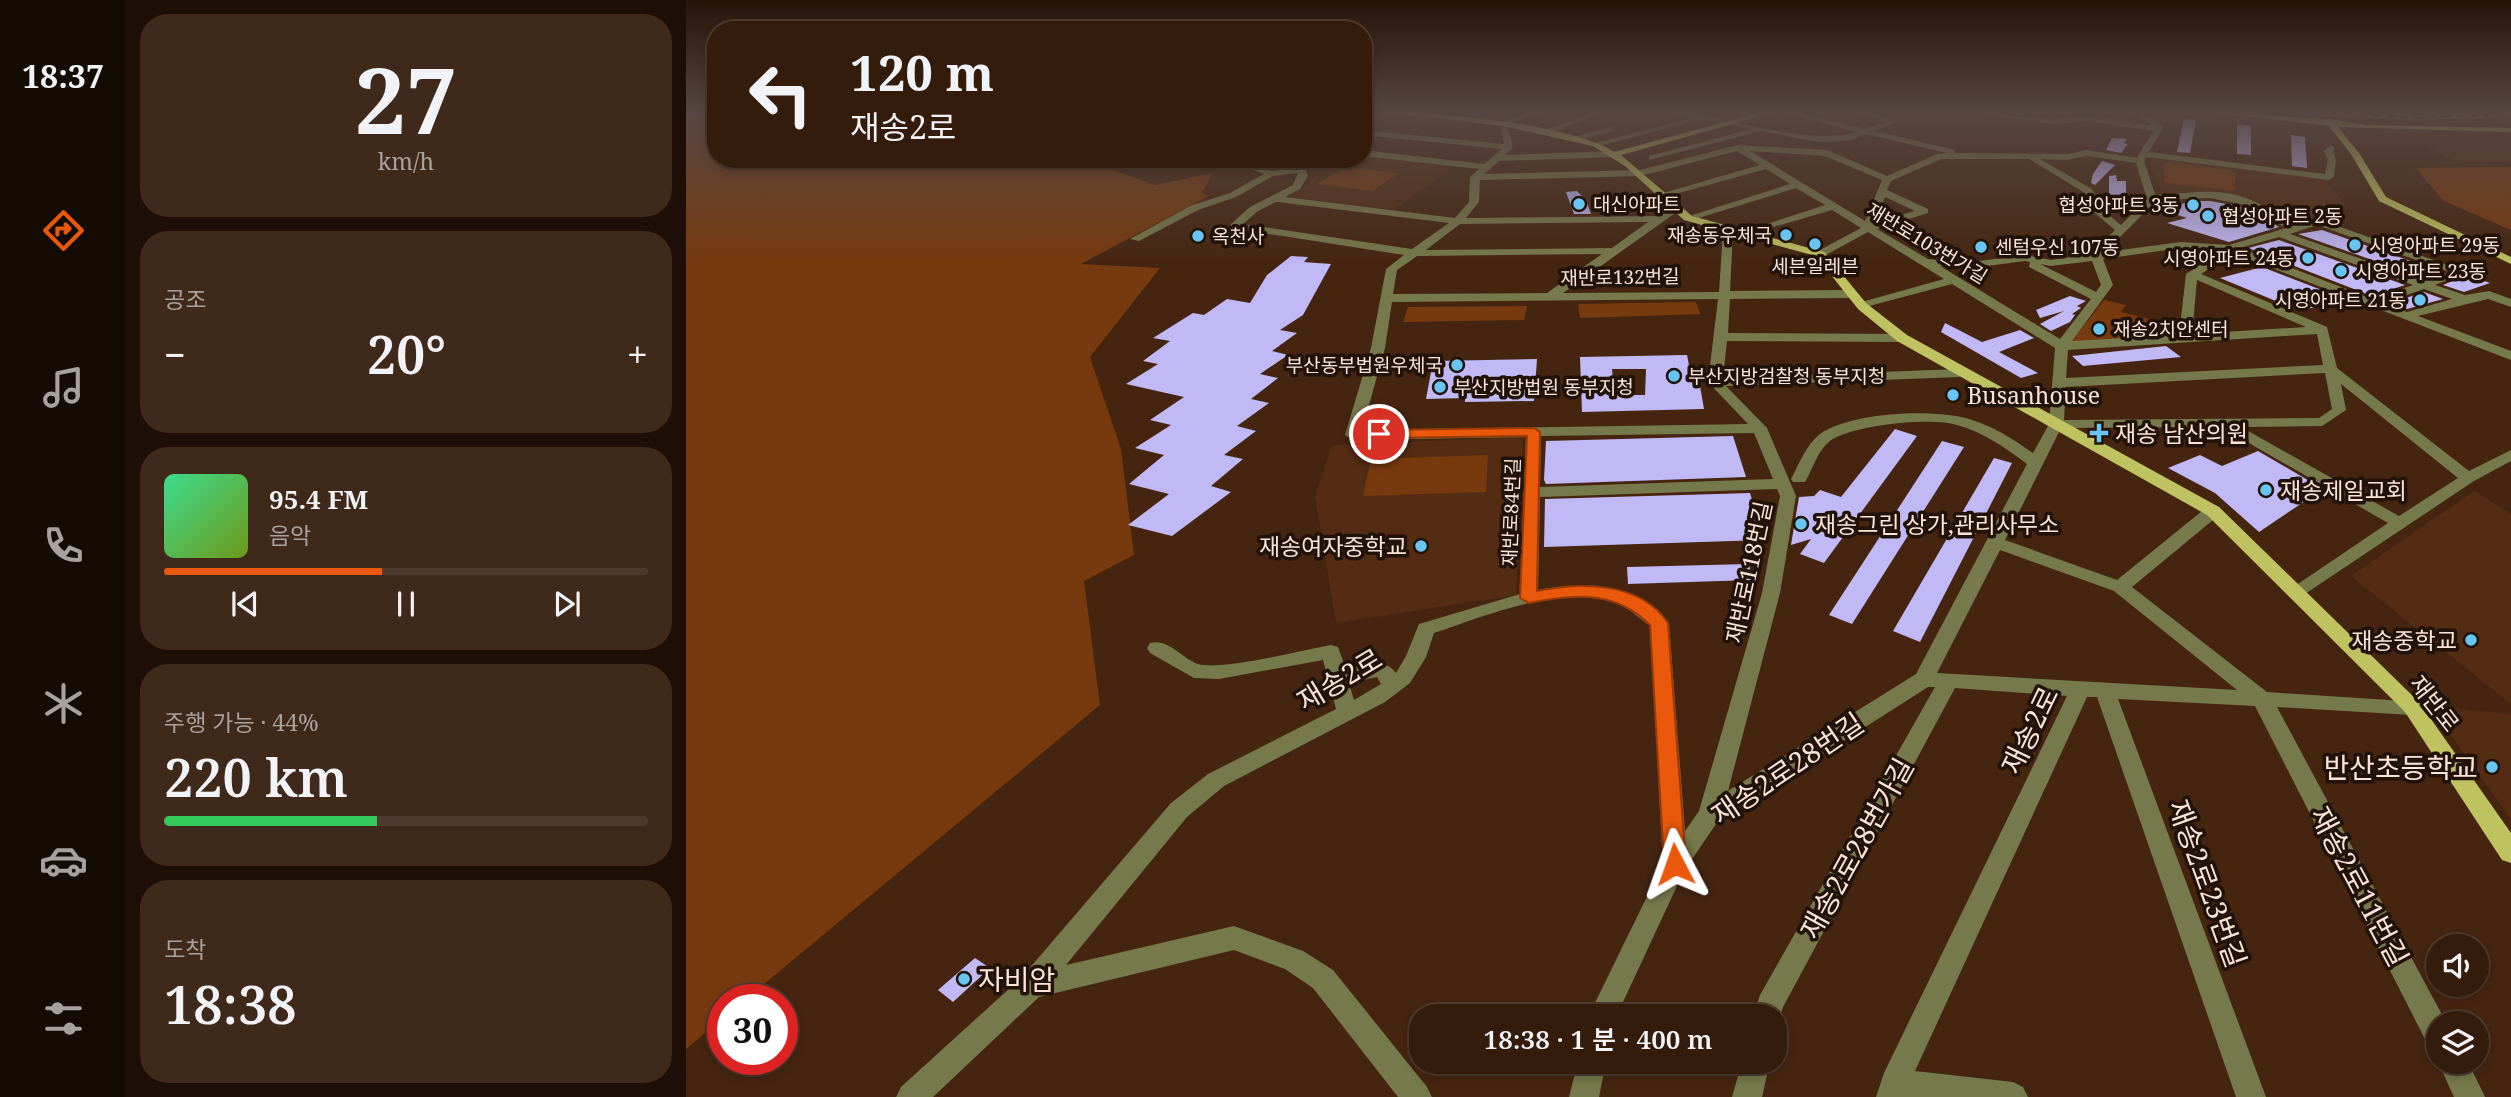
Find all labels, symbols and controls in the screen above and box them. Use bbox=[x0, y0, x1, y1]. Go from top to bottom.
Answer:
text: 27 bbox=[355, 37, 457, 161]
text: 120 m bbox=[850, 39, 994, 105]
icon: left bbox=[735, 49, 826, 140]
text: 18:37 bbox=[22, 54, 104, 97]
text: 재송2로 bbox=[850, 105, 956, 148]
text: km/h bbox=[378, 145, 434, 177]
place label: 대신아파트 bbox=[1593, 191, 1680, 217]
place label: 협성아파트 3동 bbox=[2059, 192, 2179, 218]
marker: 대신아파트 bbox=[1571, 196, 1587, 212]
street label: 재반로103번가길 bbox=[1862, 197, 1992, 289]
marker: 협성아파트 3동 bbox=[2185, 197, 2201, 213]
place label: 협성아파트 2동 bbox=[2222, 203, 2342, 229]
icon: directions bbox=[39, 206, 88, 255]
marker: 협성아파트 2동 bbox=[2200, 208, 2216, 224]
place label: 재송동우체국 bbox=[1667, 222, 1772, 248]
place label: 옥천사 bbox=[1212, 223, 1264, 249]
marker: 재송동우체국 bbox=[1778, 227, 1794, 243]
marker: 옥천사 bbox=[1190, 228, 1206, 244]
place label: 시영아파트 29동 bbox=[2369, 232, 2500, 258]
place label: 센텀우신 107동 bbox=[1995, 234, 2119, 260]
marker: 세븐일레븐 bbox=[1807, 236, 1823, 252]
marker: 시영아파트 29동 bbox=[2347, 237, 2363, 253]
marker: 센텀우신 107동 bbox=[1973, 239, 1989, 255]
place label: 시영아파트 24동 bbox=[2163, 245, 2294, 271]
marker: 시영아파트 24동 bbox=[2300, 250, 2316, 266]
place label: 세븐일레븐 bbox=[1771, 253, 1859, 279]
place label: 시영아파트 23동 bbox=[2355, 258, 2486, 284]
street label: 재반로132번길 bbox=[1560, 263, 1680, 291]
marker: 시영아파트 23동 bbox=[2333, 263, 2349, 279]
text: 공조 bbox=[164, 283, 206, 315]
place label: 시영아파트 21동 bbox=[2275, 287, 2406, 313]
marker: 시영아파트 21동 bbox=[2412, 292, 2428, 308]
place label: 재송2치안센터 bbox=[2113, 316, 2229, 342]
text: 20° bbox=[367, 318, 446, 389]
marker: 재송2치안센터 bbox=[2091, 321, 2107, 337]
text: − bbox=[164, 328, 186, 380]
text: + bbox=[627, 328, 648, 380]
place label: 부산동부법원우체국 bbox=[1286, 352, 1443, 378]
marker: 부산동부법원우체국 bbox=[1449, 357, 1465, 373]
icon: music bbox=[39, 363, 88, 412]
place label: 부산지방검찰청 동부지청 bbox=[1688, 363, 1885, 389]
marker: 부산지방검찰청 동부지청 bbox=[1666, 368, 1682, 384]
place label: 부산지방법원 동부지청 bbox=[1454, 374, 1634, 400]
marker: 부산지방법원 동부지청 bbox=[1432, 379, 1448, 395]
place label: Busanhouse bbox=[1967, 379, 2100, 411]
marker: Busanhouse bbox=[1945, 387, 1961, 403]
pin bbox=[1349, 404, 1409, 464]
icon: arrive bbox=[1360, 415, 1398, 453]
place label: 재송 남산의원 bbox=[2115, 417, 2248, 449]
marker: 재송 남산의원 bbox=[2089, 423, 2109, 443]
street label: 재반로84번길 bbox=[1496, 457, 1526, 567]
place label: 재송제일교회 bbox=[2280, 474, 2407, 506]
text: 95.4 FM bbox=[269, 481, 368, 517]
marker: 재송제일교회 bbox=[2258, 482, 2274, 498]
street label: 재반로118번길 bbox=[1717, 498, 1779, 646]
place label: 재송그린 상가,관리사무소 bbox=[1815, 508, 2060, 540]
marker: 재송그린 상가,관리사무소 bbox=[1793, 516, 1809, 532]
text: 음악 bbox=[269, 519, 311, 551]
icon: phone bbox=[39, 521, 88, 570]
place label: 재송여자중학교 bbox=[1259, 530, 1407, 562]
marker: 재송여자중학교 bbox=[1413, 538, 1429, 554]
icon: previous bbox=[226, 585, 264, 623]
icon: pause bbox=[387, 585, 425, 623]
icon: next bbox=[548, 585, 586, 623]
place label: 재송중학교 bbox=[2351, 624, 2457, 656]
marker: 재송중학교 bbox=[2463, 632, 2479, 648]
street label: 재송2로 bbox=[1289, 639, 1389, 719]
street label: 재반로 bbox=[2403, 668, 2467, 738]
icon: climate bbox=[39, 679, 88, 728]
street label: 재송2로 bbox=[1992, 680, 2066, 780]
street label: 재송2로28번길 bbox=[1704, 703, 1870, 833]
text: 주행 가능 · 44% bbox=[164, 706, 319, 738]
text: 220 km bbox=[164, 741, 348, 812]
place label: 반산초등학교 bbox=[2323, 748, 2478, 786]
street label: 재송2로28번가길 bbox=[1791, 751, 1921, 945]
marker: 반산초등학교 bbox=[2484, 759, 2500, 775]
street label: 재송2로23번길 bbox=[2160, 794, 2256, 972]
street label: 재송2로11번길 bbox=[2302, 799, 2418, 973]
position arrow bbox=[1638, 827, 1712, 901]
icon: car bbox=[39, 836, 88, 885]
text: 도착 bbox=[164, 933, 206, 965]
map controls bbox=[2426, 934, 2489, 1074]
button: sound bbox=[2426, 934, 2489, 997]
place label: 자비암 bbox=[978, 960, 1055, 998]
text: 18:38 bbox=[164, 968, 297, 1039]
marker: 자비암 bbox=[956, 971, 972, 987]
speed limit sign: 30 bbox=[707, 984, 798, 1075]
icon: filters bbox=[39, 994, 88, 1043]
button: layers bbox=[2426, 1011, 2489, 1074]
text: 18:38 · 1 분 · 400 m bbox=[1484, 1021, 1712, 1057]

